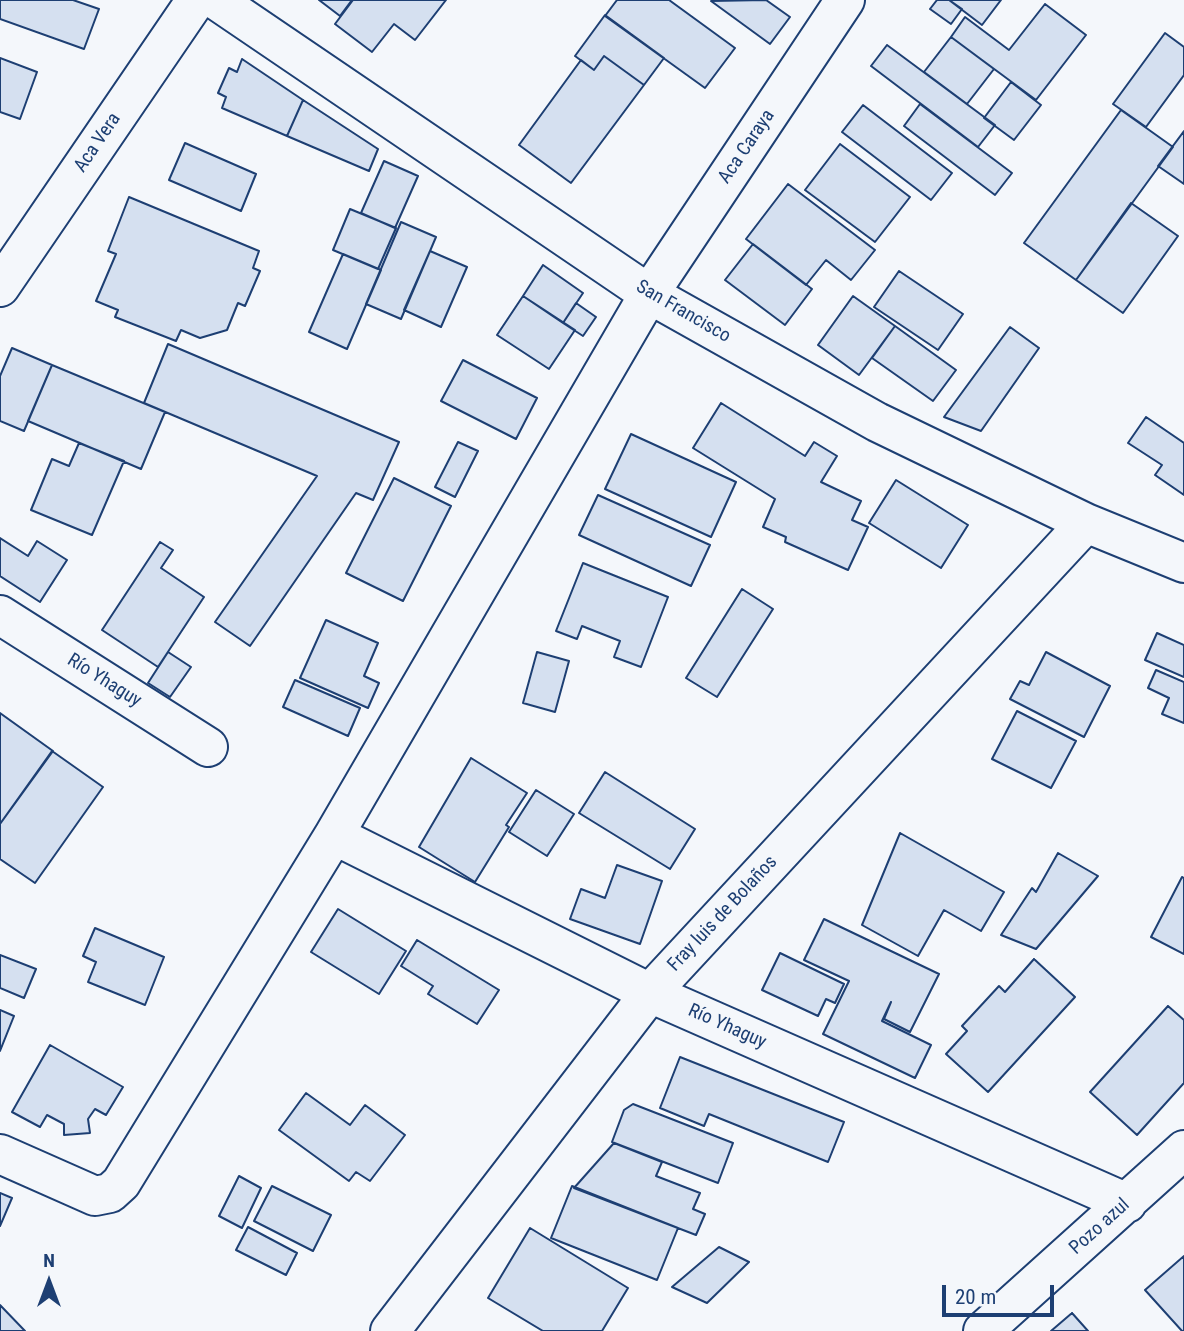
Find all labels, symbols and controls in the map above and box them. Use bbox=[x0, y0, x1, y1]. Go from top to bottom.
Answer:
street label: Aca Caraya bbox=[714, 106, 780, 188]
street label: Aca Vera bbox=[70, 109, 126, 177]
street label: San Francisco bbox=[632, 276, 734, 348]
street label: Río Yhaguy bbox=[63, 649, 145, 713]
street label: Fray luis de Bolaños bbox=[664, 851, 782, 977]
street label: Río Yhaguy bbox=[684, 1000, 770, 1054]
street label: Pozo azul bbox=[1065, 1194, 1135, 1260]
north arrow bbox=[14, 1247, 84, 1317]
text: N bbox=[43, 1249, 55, 1272]
scale bar bbox=[946, 1272, 1058, 1316]
text: 20 m bbox=[955, 1285, 996, 1309]

